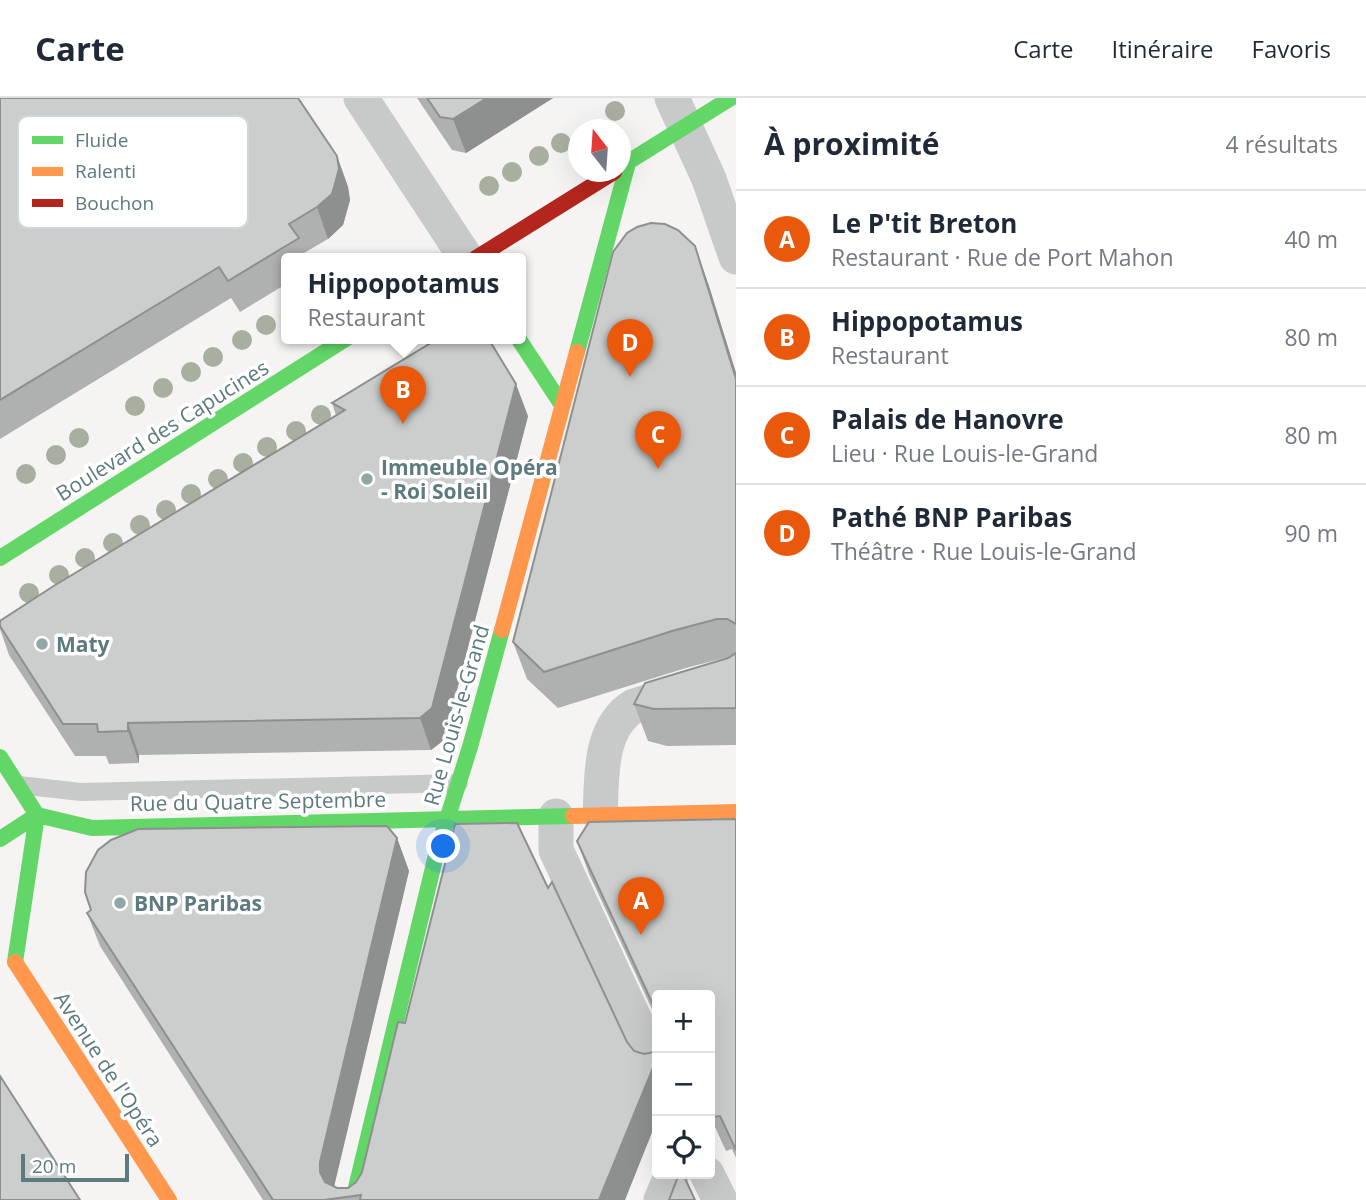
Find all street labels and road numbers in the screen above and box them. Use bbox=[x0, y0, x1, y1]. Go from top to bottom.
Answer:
street label: Boulevard des Capucines bbox=[50, 353, 274, 507]
street label: Rue Louis-le-Grand bbox=[417, 621, 495, 809]
street label: Rue du Quatre Septembre bbox=[129, 785, 387, 817]
street label: Avenue de l'Opéra bbox=[48, 986, 170, 1152]

